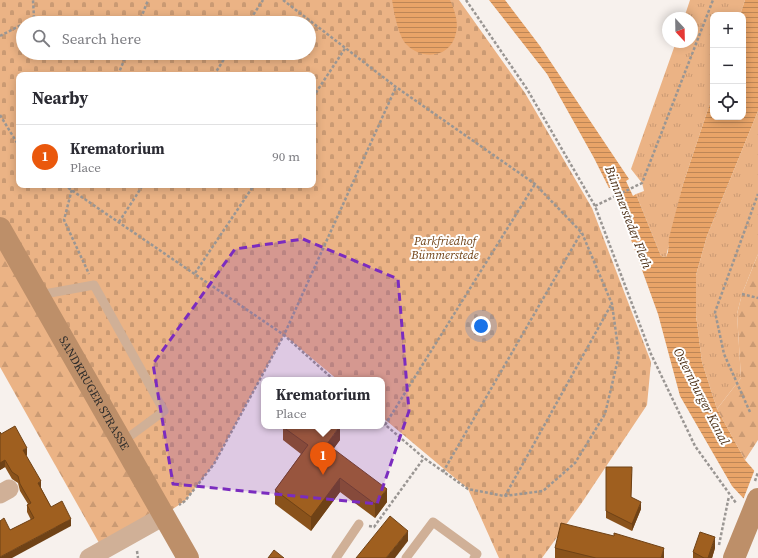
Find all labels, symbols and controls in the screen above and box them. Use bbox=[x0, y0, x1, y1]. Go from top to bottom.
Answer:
north arrow bbox=[662, 12, 698, 48]
map controls bbox=[710, 12, 746, 120]
button: + bbox=[710, 12, 746, 48]
search box bbox=[16, 16, 316, 60]
icon: search bbox=[30, 27, 52, 49]
text: Search here bbox=[62, 28, 141, 49]
button: − bbox=[710, 48, 746, 84]
button: locate bbox=[710, 84, 746, 120]
text: Nearby bbox=[32, 86, 88, 110]
text: Krematorium bbox=[70, 138, 165, 159]
text: 1 bbox=[41, 148, 49, 165]
text: 90 m bbox=[272, 148, 300, 165]
text: Place bbox=[70, 159, 101, 176]
water label: Bümmersteder Fleth bbox=[601, 163, 656, 271]
park label: Parkfriedhof Bümmerstede bbox=[410, 233, 479, 263]
your location bbox=[471, 316, 491, 336]
street label: SANDKRUGER STRASSE bbox=[55, 333, 133, 453]
water label: Osternburger Kanal bbox=[670, 345, 734, 448]
popup bbox=[261, 377, 385, 429]
text: Krematorium bbox=[276, 384, 370, 405]
text: Place bbox=[276, 405, 307, 422]
pin: 1 bbox=[310, 442, 336, 475]

